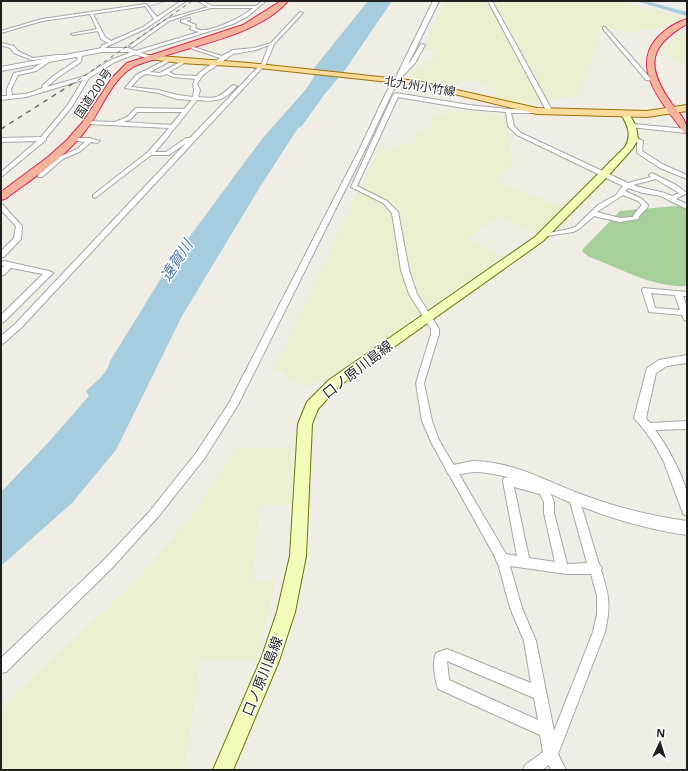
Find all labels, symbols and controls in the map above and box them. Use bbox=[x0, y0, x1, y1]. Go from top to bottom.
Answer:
street label: 国道200号 bbox=[70, 65, 116, 121]
street label: 北九州小竹線 bbox=[383, 72, 457, 100]
water label: 遠賀川 bbox=[155, 234, 198, 284]
street label: 口ノ原川島線 bbox=[318, 336, 396, 402]
street label: 口ノ原川島線 bbox=[237, 633, 287, 719]
north arrow bbox=[640, 723, 680, 763]
text: N bbox=[656, 725, 666, 740]

